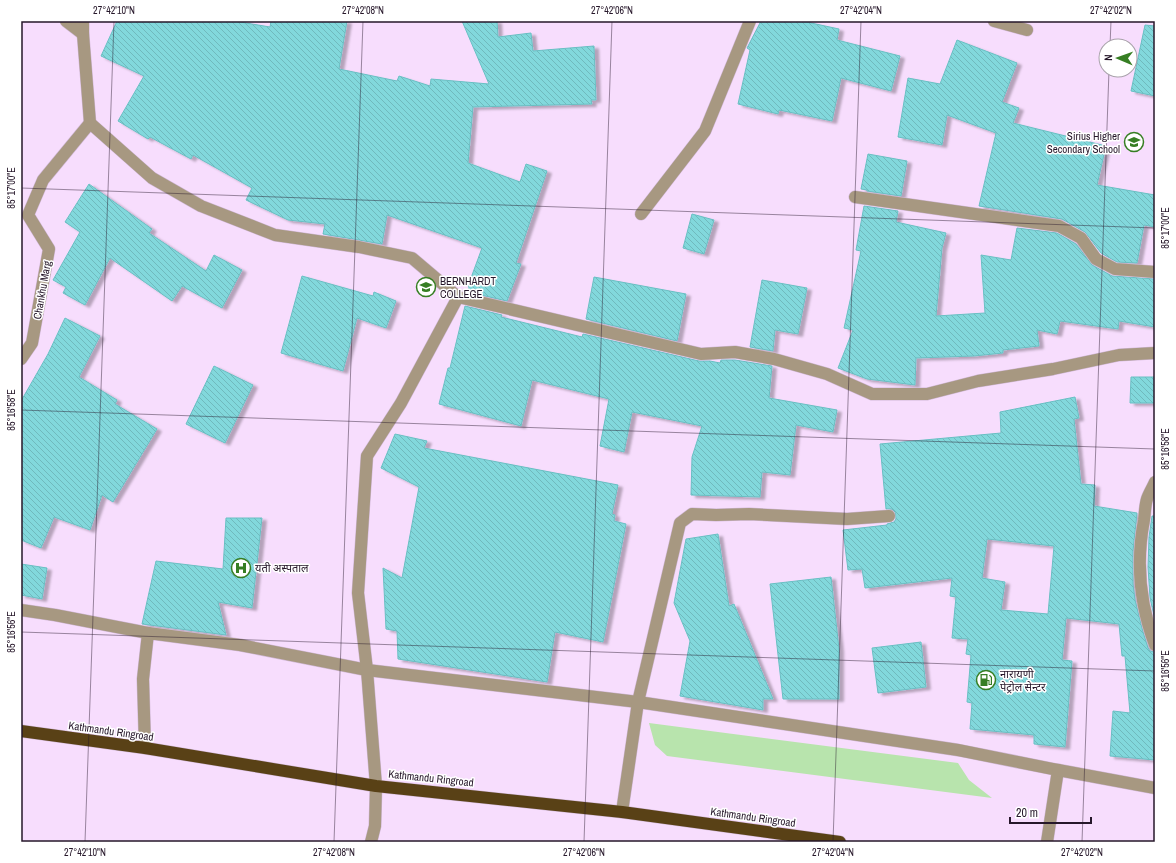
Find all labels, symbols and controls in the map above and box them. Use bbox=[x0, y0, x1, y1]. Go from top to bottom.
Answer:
text: 27°42'10"N bbox=[93, 4, 135, 17]
text: 27°42'08"N bbox=[342, 4, 384, 17]
text: 27°42'06"N bbox=[591, 4, 633, 17]
text: 27°42'04"N bbox=[840, 4, 882, 17]
text: 27°42'02"N bbox=[1090, 4, 1132, 17]
north arrow bbox=[1098, 38, 1138, 78]
text: N bbox=[1101, 54, 1115, 61]
place label: Sirius Higher Secondary School bbox=[1047, 129, 1120, 156]
school or university icon: Sirius Higher Secondary School bbox=[1123, 131, 1145, 153]
text: 85°17'00"E bbox=[5, 167, 18, 209]
text: 85°17'00"E bbox=[1159, 207, 1172, 249]
street label: Chankhu Marg bbox=[30, 260, 54, 320]
place label: BERNHARDT COLLEGE bbox=[440, 274, 497, 301]
school or university icon: BERNHARDT COLLEGE bbox=[415, 276, 437, 298]
text: 85°16'58"E bbox=[5, 389, 18, 431]
text: 85°16'58"E bbox=[1159, 428, 1172, 470]
hospital icon: यती अस्पताल bbox=[230, 557, 252, 579]
place label: यती अस्पताल bbox=[255, 561, 309, 575]
text: 85°16'56"E bbox=[5, 611, 18, 653]
text: 85°16'56"E bbox=[1159, 650, 1172, 692]
place label: नारायणी पेट्रोल सेन्टर bbox=[1000, 667, 1046, 694]
fuel station icon: नारायणी पेट्रोल सेन्टर bbox=[975, 669, 997, 691]
street label: Kathmandu Ringroad bbox=[68, 718, 154, 744]
street label: Kathmandu Ringroad bbox=[388, 767, 474, 789]
scale bar bbox=[1010, 799, 1091, 825]
street label: Kathmandu Ringroad bbox=[710, 804, 796, 830]
text: 20 m bbox=[1016, 805, 1038, 821]
text: 27°42'10"N bbox=[64, 846, 106, 859]
text: 27°42'08"N bbox=[313, 846, 355, 859]
text: 27°42'06"N bbox=[563, 846, 605, 859]
text: 27°42'04"N bbox=[812, 846, 854, 859]
text: 27°42'02"N bbox=[1061, 846, 1103, 859]

